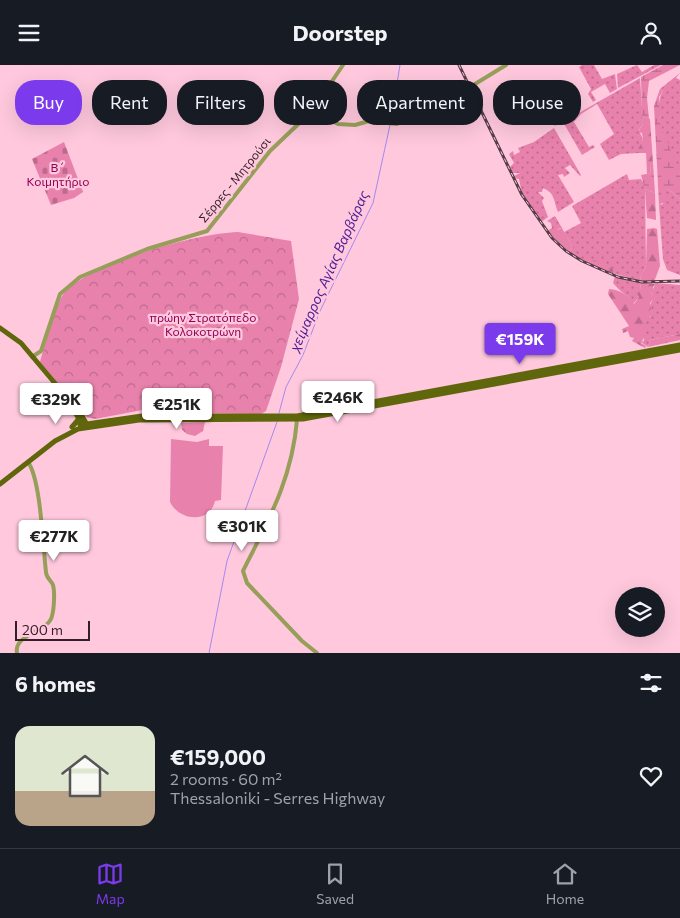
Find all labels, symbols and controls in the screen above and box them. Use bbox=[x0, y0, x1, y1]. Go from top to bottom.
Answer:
icon: menu bbox=[15, 19, 43, 47]
text: Doorstep bbox=[292, 19, 388, 46]
icon: person bbox=[637, 19, 665, 47]
chip: Buy bbox=[15, 80, 82, 125]
chip: Rent bbox=[92, 80, 167, 125]
chip: Filters bbox=[177, 80, 264, 125]
chip: New bbox=[274, 80, 347, 125]
chip: Apartment bbox=[357, 80, 483, 125]
chip: House bbox=[493, 80, 581, 125]
street label: Σέρρες - Μητρούσι bbox=[196, 134, 273, 225]
park label: Β΄ Κοιμητήριο bbox=[27, 160, 89, 188]
water label: χείμαρρος Αγίας Βαρβάρας bbox=[285, 188, 372, 356]
park label: πρώην Στρατόπεδο Κολοκοτρώνη bbox=[150, 310, 256, 338]
pin: €159K bbox=[485, 323, 555, 365]
text: €159K bbox=[496, 329, 544, 348]
pin: €246K bbox=[303, 381, 373, 423]
pin: €329K bbox=[21, 383, 91, 425]
pin: €251K bbox=[142, 387, 212, 430]
text: €246K bbox=[312, 387, 364, 406]
text: €329K bbox=[31, 389, 81, 408]
text: €251K bbox=[153, 394, 201, 413]
pin: €301K bbox=[207, 509, 277, 552]
text: €301K bbox=[217, 516, 267, 535]
pin: €277K bbox=[19, 519, 89, 562]
text: €277K bbox=[29, 526, 79, 545]
map controls bbox=[615, 587, 665, 637]
button: layers bbox=[615, 587, 665, 637]
scale bar bbox=[15, 618, 90, 641]
text: 200 m bbox=[22, 621, 63, 638]
icon: filters bbox=[637, 669, 665, 697]
text: 6 homes bbox=[15, 671, 96, 696]
text: €159,000 bbox=[170, 744, 266, 769]
icon: home bbox=[55, 746, 115, 806]
icon: heart bbox=[637, 762, 665, 790]
text: 2 rooms · 60 m² bbox=[170, 769, 282, 788]
text: Thessaloniki - Serres Highway bbox=[170, 788, 385, 807]
tab: Map bbox=[96, 860, 125, 907]
tab: Saved bbox=[316, 860, 354, 907]
tab: Home bbox=[546, 860, 584, 907]

